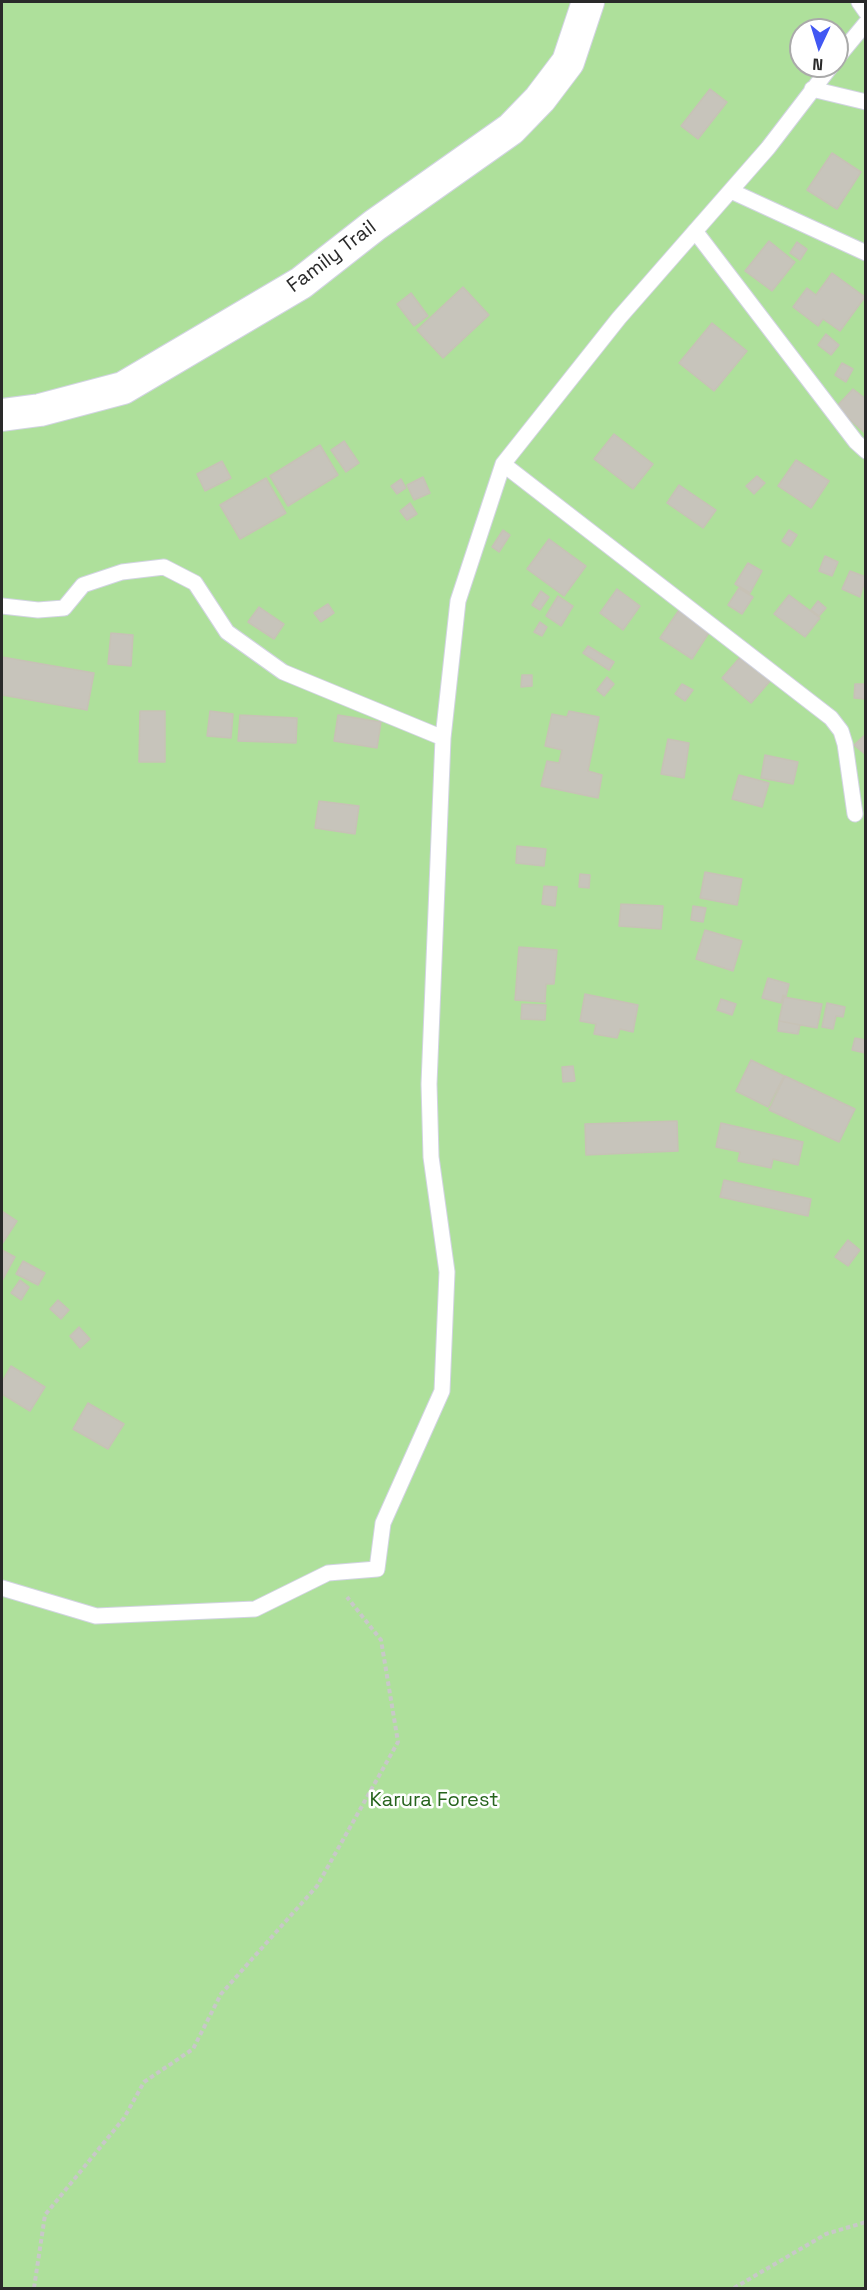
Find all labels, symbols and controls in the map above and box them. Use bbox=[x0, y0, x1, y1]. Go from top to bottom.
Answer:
north arrow bbox=[789, 18, 849, 78]
text: N bbox=[812, 54, 824, 75]
street label: Family Trail bbox=[283, 216, 381, 298]
park label: Karura Forest bbox=[370, 1789, 498, 1813]

